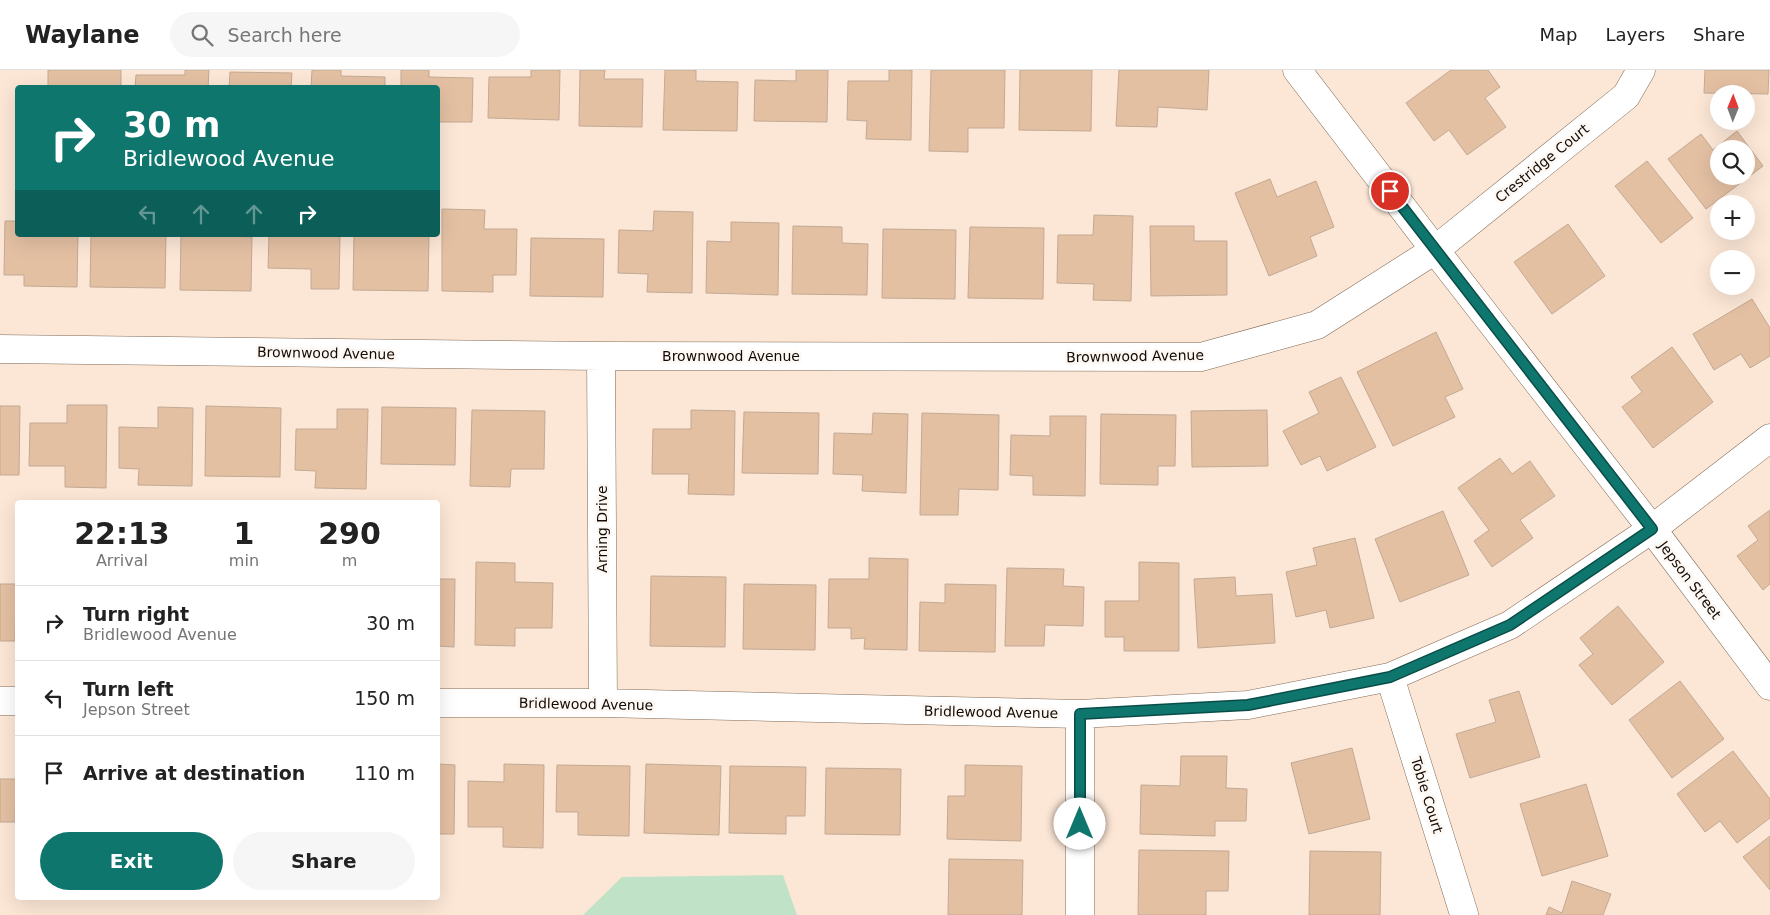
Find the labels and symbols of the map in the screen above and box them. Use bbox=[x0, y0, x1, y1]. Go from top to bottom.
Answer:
north arrow bbox=[1710, 85, 1755, 130]
street label: Crestridge Court bbox=[1492, 120, 1592, 206]
pin bbox=[1369, 170, 1411, 212]
street label: Brownwood Avenue bbox=[257, 344, 395, 362]
street label: Brownwood Avenue bbox=[1066, 347, 1204, 365]
street label: Brownwood Avenue bbox=[662, 348, 800, 364]
street label: Arning Drive bbox=[594, 485, 610, 573]
street label: Jepson Street bbox=[1655, 537, 1725, 622]
street label: Bridlewood Avenue bbox=[519, 695, 653, 713]
street label: Bridlewood Avenue bbox=[924, 703, 1058, 721]
street label: Tobie Court bbox=[1408, 754, 1446, 836]
position arrow bbox=[1053, 797, 1105, 849]

